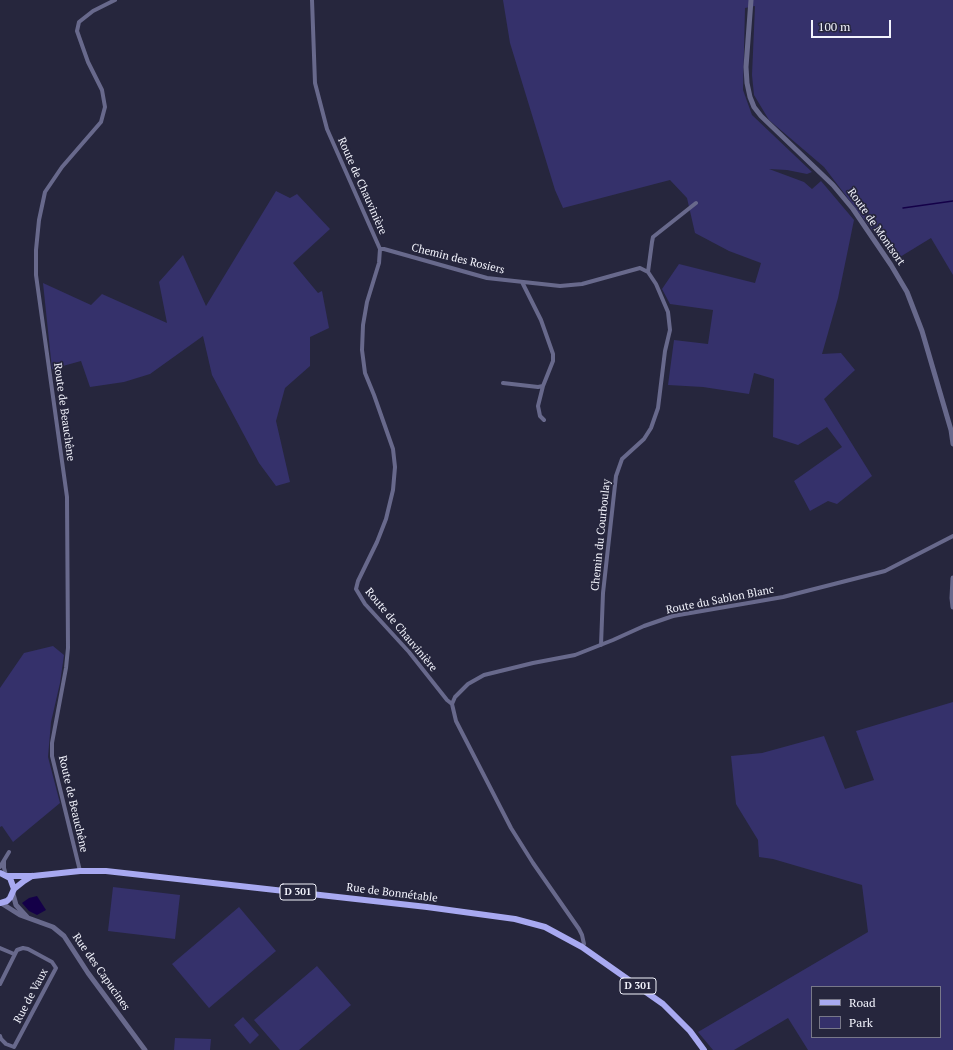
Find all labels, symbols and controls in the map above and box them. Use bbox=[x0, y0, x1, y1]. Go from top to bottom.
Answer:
scale bar bbox=[813, 12, 893, 38]
text: 100 m bbox=[818, 19, 850, 34]
street label: Route de Chauvinière bbox=[335, 135, 389, 237]
street label: Route de Montsort bbox=[844, 186, 908, 268]
street label: Chemin des Rosiers bbox=[410, 241, 506, 277]
street label: Route de Beauchêne bbox=[51, 362, 77, 462]
street label: Chemin du Courboulay bbox=[589, 478, 613, 592]
street label: Route du Sablon Blanc bbox=[665, 583, 775, 617]
street label: Route de Chauvinière bbox=[362, 585, 440, 675]
street label: Route de Beauchêne bbox=[55, 754, 91, 854]
street label: Rue de Bonnétable bbox=[346, 881, 438, 905]
road number: D 301 bbox=[280, 884, 316, 900]
street label: Rue des Capucines bbox=[69, 931, 133, 1013]
street label: Rue de Vaux bbox=[11, 966, 51, 1026]
road number: D 301 bbox=[620, 978, 656, 994]
legend bbox=[811, 986, 941, 1038]
text: Road bbox=[849, 995, 876, 1010]
text: Park bbox=[849, 1015, 873, 1030]

